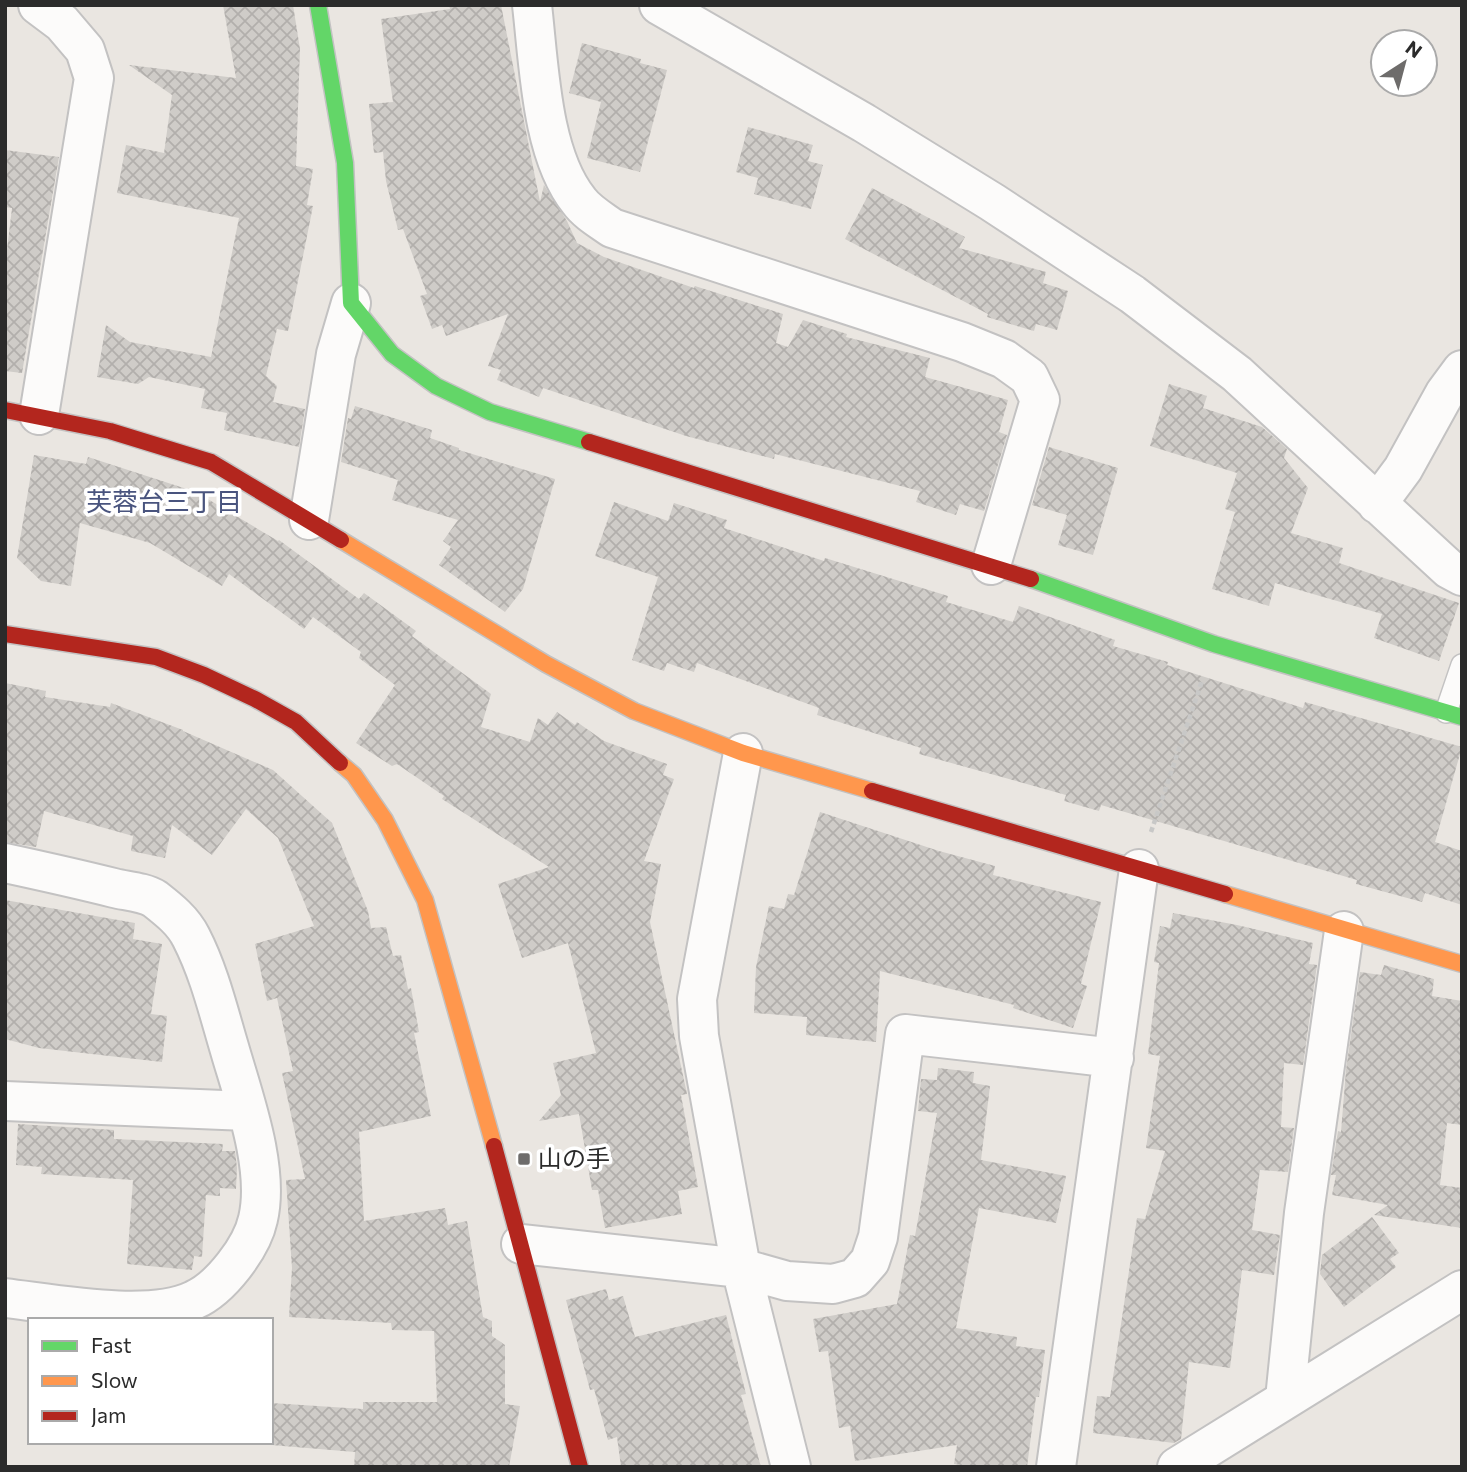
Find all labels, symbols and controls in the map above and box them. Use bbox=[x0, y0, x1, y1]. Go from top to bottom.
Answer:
north arrow bbox=[1369, 28, 1439, 98]
text: N bbox=[1402, 35, 1427, 62]
district label: 芙蓉台三丁目 bbox=[86, 485, 242, 516]
place label: 山の手 bbox=[538, 1143, 610, 1172]
marker: 山の手 bbox=[516, 1151, 532, 1167]
legend bbox=[28, 1318, 273, 1444]
text: Fast bbox=[91, 1332, 132, 1357]
text: Slow bbox=[91, 1367, 138, 1392]
text: Jam bbox=[91, 1402, 126, 1427]

